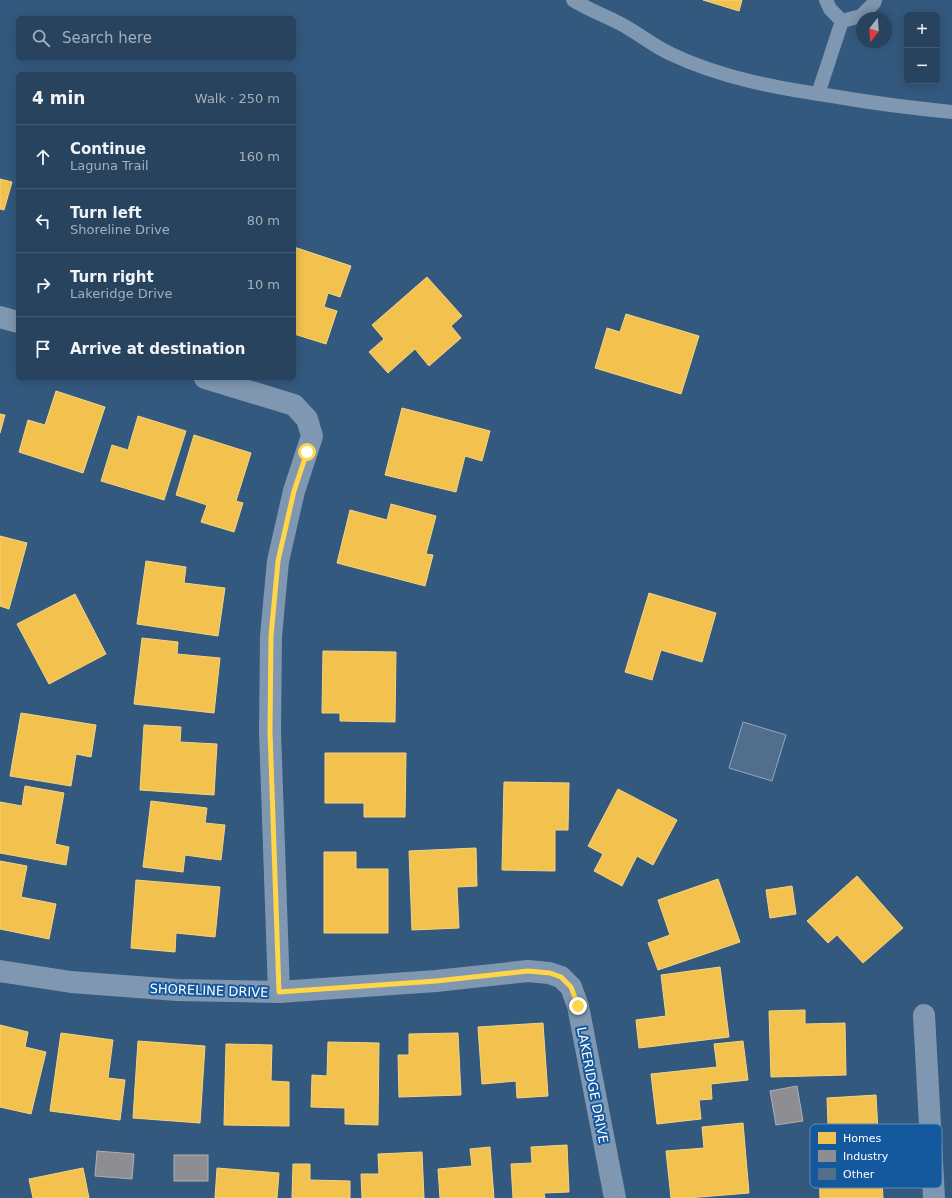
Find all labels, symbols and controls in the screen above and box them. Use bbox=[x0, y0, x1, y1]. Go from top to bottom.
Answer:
north arrow bbox=[856, 12, 892, 48]
map controls bbox=[904, 12, 940, 84]
button: + bbox=[904, 12, 940, 48]
search box bbox=[16, 16, 296, 60]
icon: search bbox=[30, 27, 52, 49]
text: Search here bbox=[62, 29, 152, 47]
button: − bbox=[904, 48, 940, 84]
text: 4 min bbox=[32, 88, 85, 108]
text: Walk · 250 m bbox=[195, 91, 280, 106]
text: Continue bbox=[70, 140, 146, 158]
icon: ahead bbox=[32, 146, 54, 168]
text: 160 m bbox=[238, 149, 280, 164]
text: Laguna Trail bbox=[70, 158, 149, 173]
text: Turn left bbox=[70, 204, 142, 222]
icon: left bbox=[32, 210, 54, 232]
text: 80 m bbox=[247, 213, 280, 228]
text: Shoreline Drive bbox=[70, 222, 170, 237]
text: Turn right bbox=[70, 268, 154, 286]
icon: right bbox=[32, 274, 54, 296]
text: 10 m bbox=[247, 277, 280, 292]
text: Lakeridge Drive bbox=[70, 286, 173, 301]
icon: arrive bbox=[32, 338, 54, 360]
text: Arrive at destination bbox=[70, 340, 245, 358]
route start bbox=[298, 443, 316, 461]
street label: SHORELINE DRIVE bbox=[149, 981, 269, 1000]
route end bbox=[569, 997, 587, 1015]
street label: LAKERIDGE DRIVE bbox=[574, 1026, 611, 1145]
legend bbox=[810, 1124, 942, 1188]
text: Homes bbox=[843, 1132, 881, 1145]
text: Industry bbox=[843, 1150, 889, 1163]
text: Other bbox=[843, 1168, 875, 1181]

